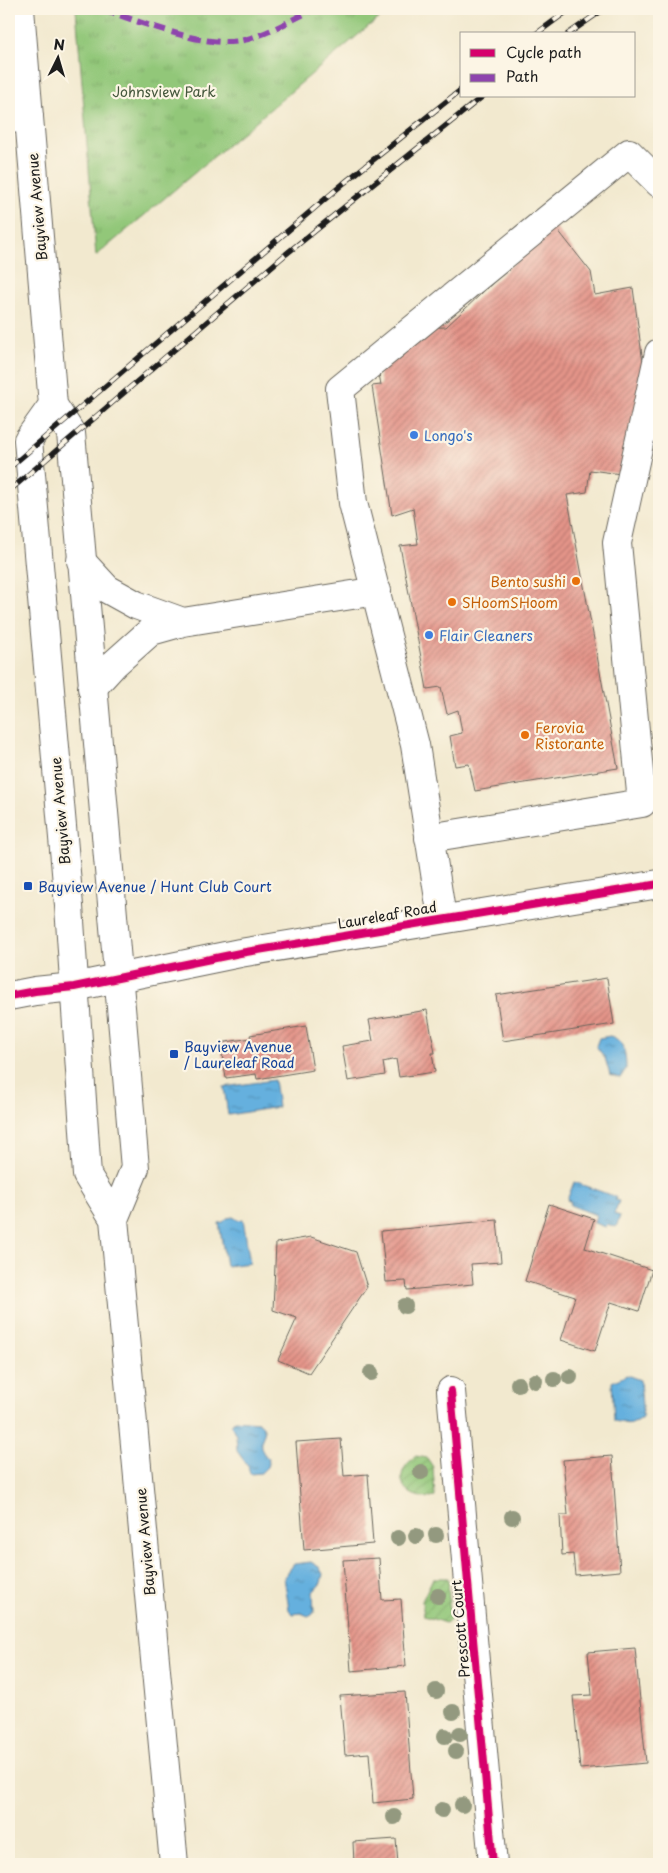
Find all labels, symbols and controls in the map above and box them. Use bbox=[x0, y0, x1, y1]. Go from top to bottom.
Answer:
north arrow bbox=[32, 32, 82, 82]
legend bbox=[460, 32, 636, 98]
text: N bbox=[53, 34, 66, 55]
text: Cycle path bbox=[506, 40, 582, 63]
text: Path bbox=[506, 64, 538, 87]
park label: Johnsview Park bbox=[112, 81, 216, 102]
street label: Bayview Avenue bbox=[22, 152, 52, 262]
place label: Longo's bbox=[424, 425, 473, 446]
marker: Longo's bbox=[408, 429, 420, 441]
place label: Bento sushi bbox=[491, 571, 566, 592]
marker: Bento sushi bbox=[570, 575, 582, 587]
place label: SHoomSHoom bbox=[462, 592, 558, 613]
marker: SHoomSHoom bbox=[446, 596, 458, 608]
place label: Flair Cleaners bbox=[439, 625, 533, 646]
marker: Flair Cleaners bbox=[423, 629, 435, 641]
place label: Ferovia Ristorante bbox=[535, 717, 605, 754]
marker: Ferovia Ristorante bbox=[519, 729, 531, 741]
street label: Bayview Avenue bbox=[45, 756, 75, 866]
place label: Bayview Avenue / Hunt Club Court bbox=[38, 876, 272, 897]
marker: Bayview Avenue / Hunt Club Court bbox=[22, 880, 34, 892]
street label: Laureleaf Road bbox=[336, 896, 438, 934]
place label: Bayview Avenue / Laureleaf Road bbox=[184, 1036, 295, 1073]
marker: Bayview Avenue / Laureleaf Road bbox=[168, 1048, 180, 1060]
street label: Bayview Avenue bbox=[130, 1487, 160, 1597]
street label: Prescott Court bbox=[445, 1579, 475, 1679]

